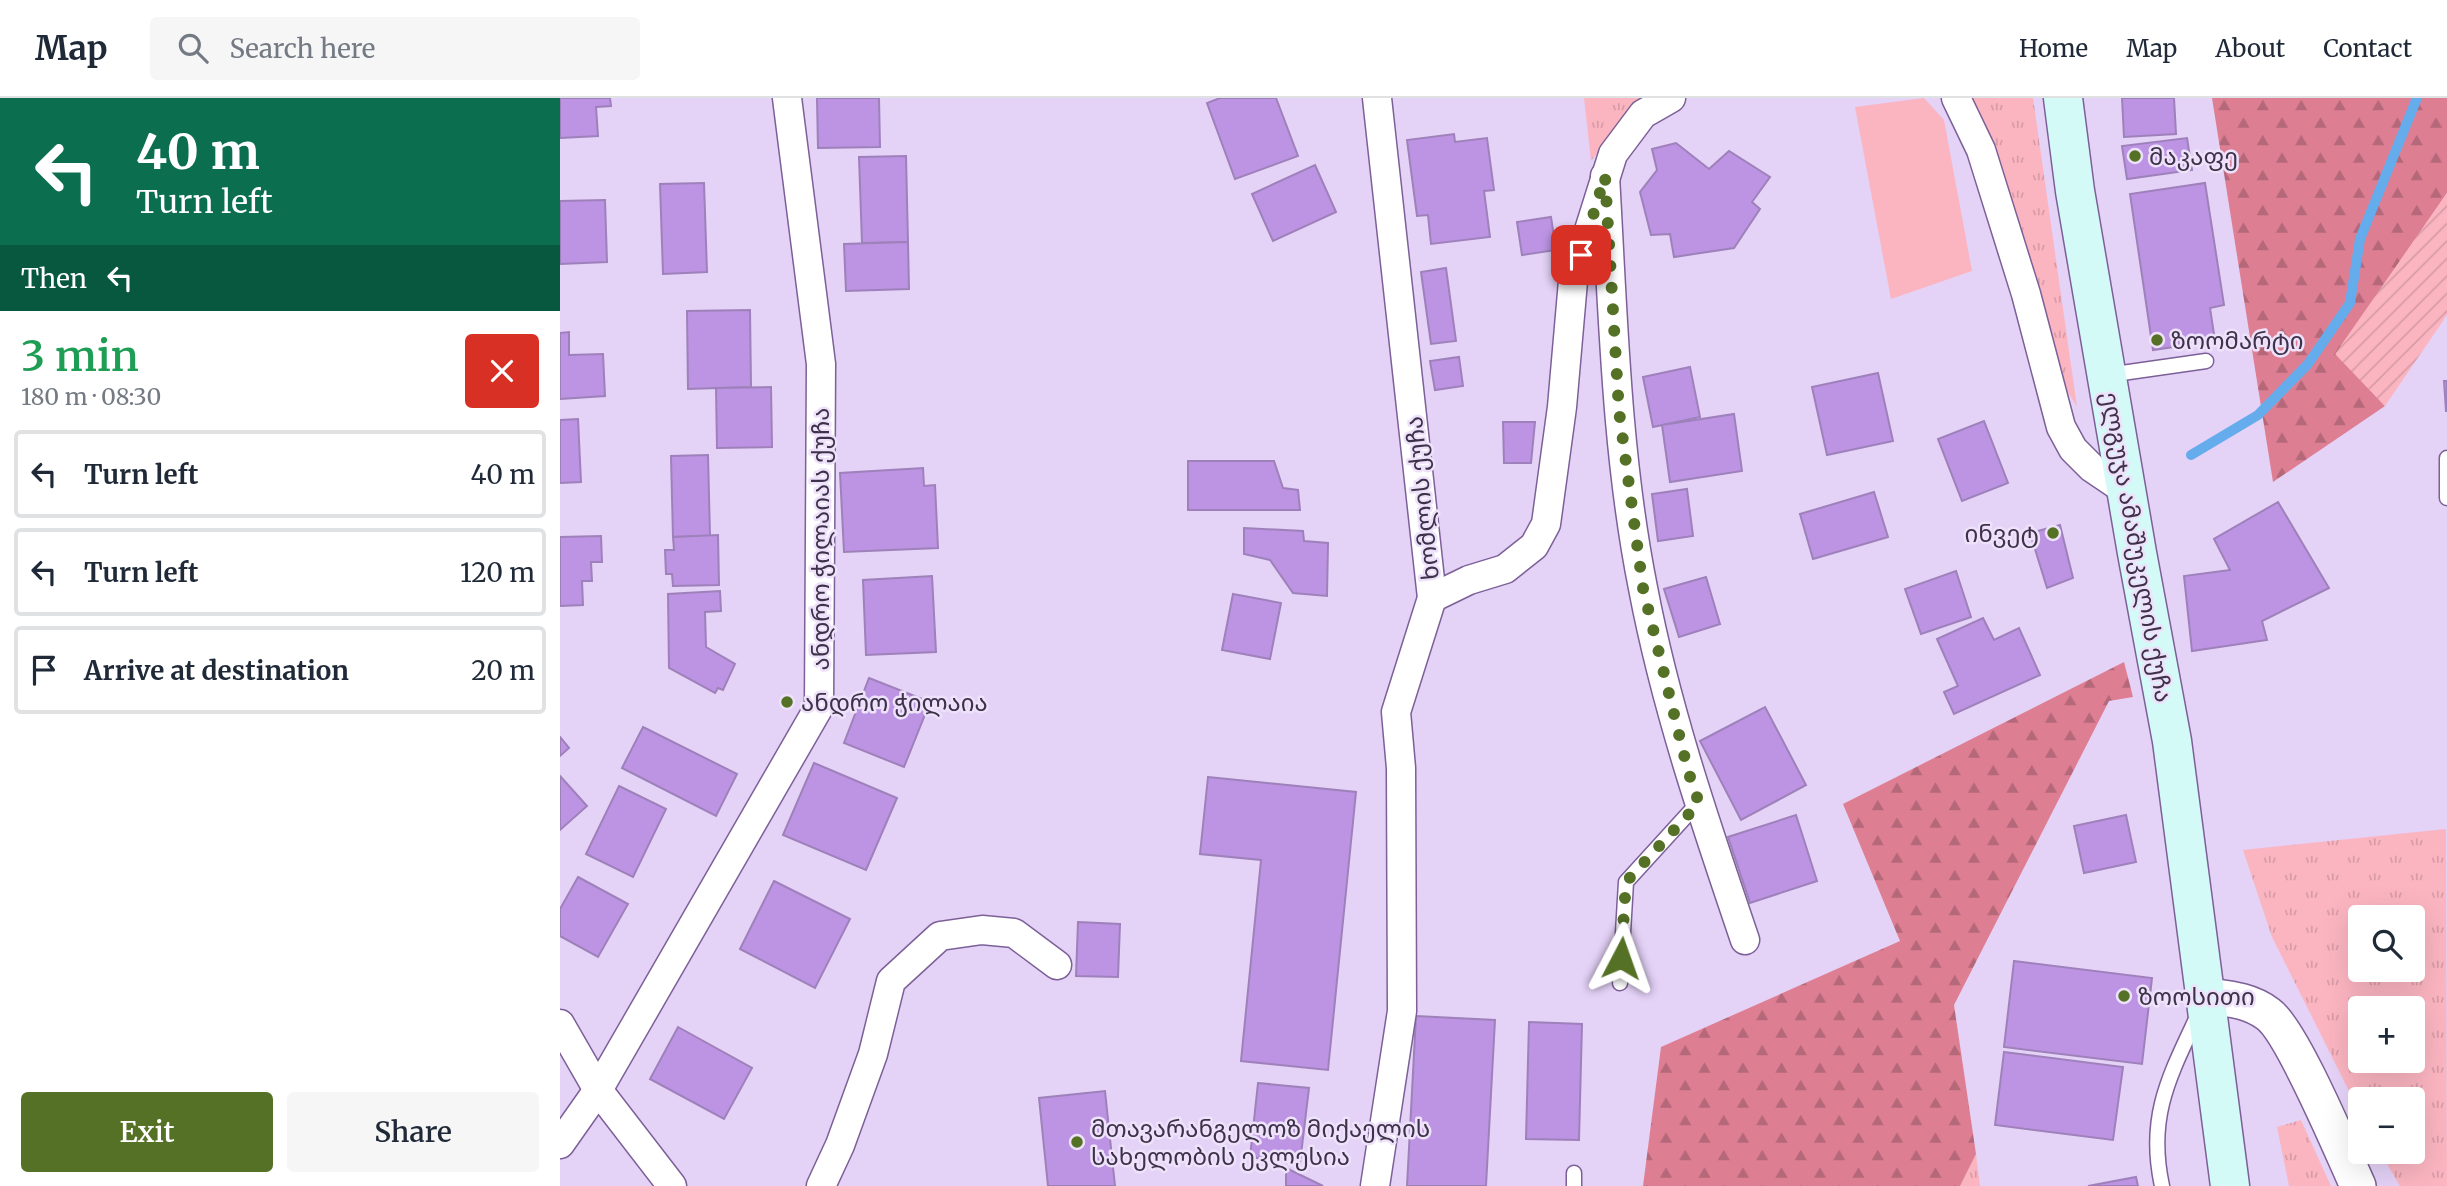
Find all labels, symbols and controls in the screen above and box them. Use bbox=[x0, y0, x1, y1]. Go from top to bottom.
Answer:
search box bbox=[150, 17, 640, 80]
text: Map bbox=[35, 28, 108, 69]
icon: search bbox=[174, 29, 212, 67]
text: Search here bbox=[230, 32, 375, 65]
text: Home bbox=[2019, 33, 2088, 64]
text: Map bbox=[2126, 33, 2177, 64]
text: About bbox=[2215, 33, 2285, 64]
text: Contact bbox=[2323, 33, 2412, 64]
text: 40 m bbox=[136, 121, 260, 182]
icon: left bbox=[21, 126, 112, 217]
place label: მაკაფე bbox=[2149, 141, 2238, 172]
marker: მაკაფე bbox=[2127, 148, 2143, 164]
text: Turn left bbox=[136, 182, 273, 222]
pin bbox=[1551, 225, 1611, 285]
icon: arrive bbox=[1562, 236, 1600, 274]
icon: left bbox=[101, 259, 139, 297]
text: Then bbox=[21, 262, 87, 295]
place label: ზოომარტი bbox=[2171, 325, 2304, 356]
text: 3 min bbox=[21, 330, 139, 382]
marker: ზოომარტი bbox=[2149, 332, 2165, 348]
button: close bbox=[465, 334, 539, 408]
text: 180 m · 08:30 bbox=[21, 382, 161, 411]
street label: ელგუჯა ამაშუკელის ქუჩა bbox=[2094, 389, 2180, 705]
street label: ანდრო ჭილაიას ქუჩა bbox=[805, 408, 836, 670]
street label: ხომლის ქუჩა bbox=[1398, 415, 1446, 581]
icon: left bbox=[25, 455, 63, 493]
text: Turn left bbox=[84, 458, 198, 491]
text: 40 m bbox=[471, 458, 535, 491]
place label: ინვეტ bbox=[1964, 518, 2039, 549]
marker: ინვეტ bbox=[2045, 525, 2061, 541]
icon: left bbox=[25, 553, 63, 591]
text: Turn left bbox=[84, 556, 198, 589]
text: 120 m bbox=[460, 556, 535, 589]
icon: arrive bbox=[25, 651, 63, 689]
text: Arrive at destination bbox=[84, 654, 349, 687]
text: 20 m bbox=[471, 654, 535, 687]
place label: ანდრო ჭილაია bbox=[801, 687, 988, 718]
marker: ანდრო ჭილაია bbox=[779, 694, 795, 710]
map controls bbox=[2348, 905, 2425, 1164]
button: search bbox=[2348, 905, 2425, 982]
position arrow bbox=[1584, 921, 1658, 995]
place label: ზოოსითი bbox=[2138, 981, 2255, 1012]
marker: ზოოსითი bbox=[2116, 988, 2132, 1004]
button: + bbox=[2348, 996, 2425, 1073]
button: − bbox=[2348, 1087, 2425, 1164]
button: Exit bbox=[21, 1092, 273, 1172]
button: Share bbox=[287, 1092, 539, 1172]
place label: მთავარანგელოზ მიქაელის სახელობის ეკლესია bbox=[1091, 1113, 1430, 1172]
marker: მთავარანგელოზ მიქაელის სახელობის ეკლესია bbox=[1069, 1134, 1085, 1150]

